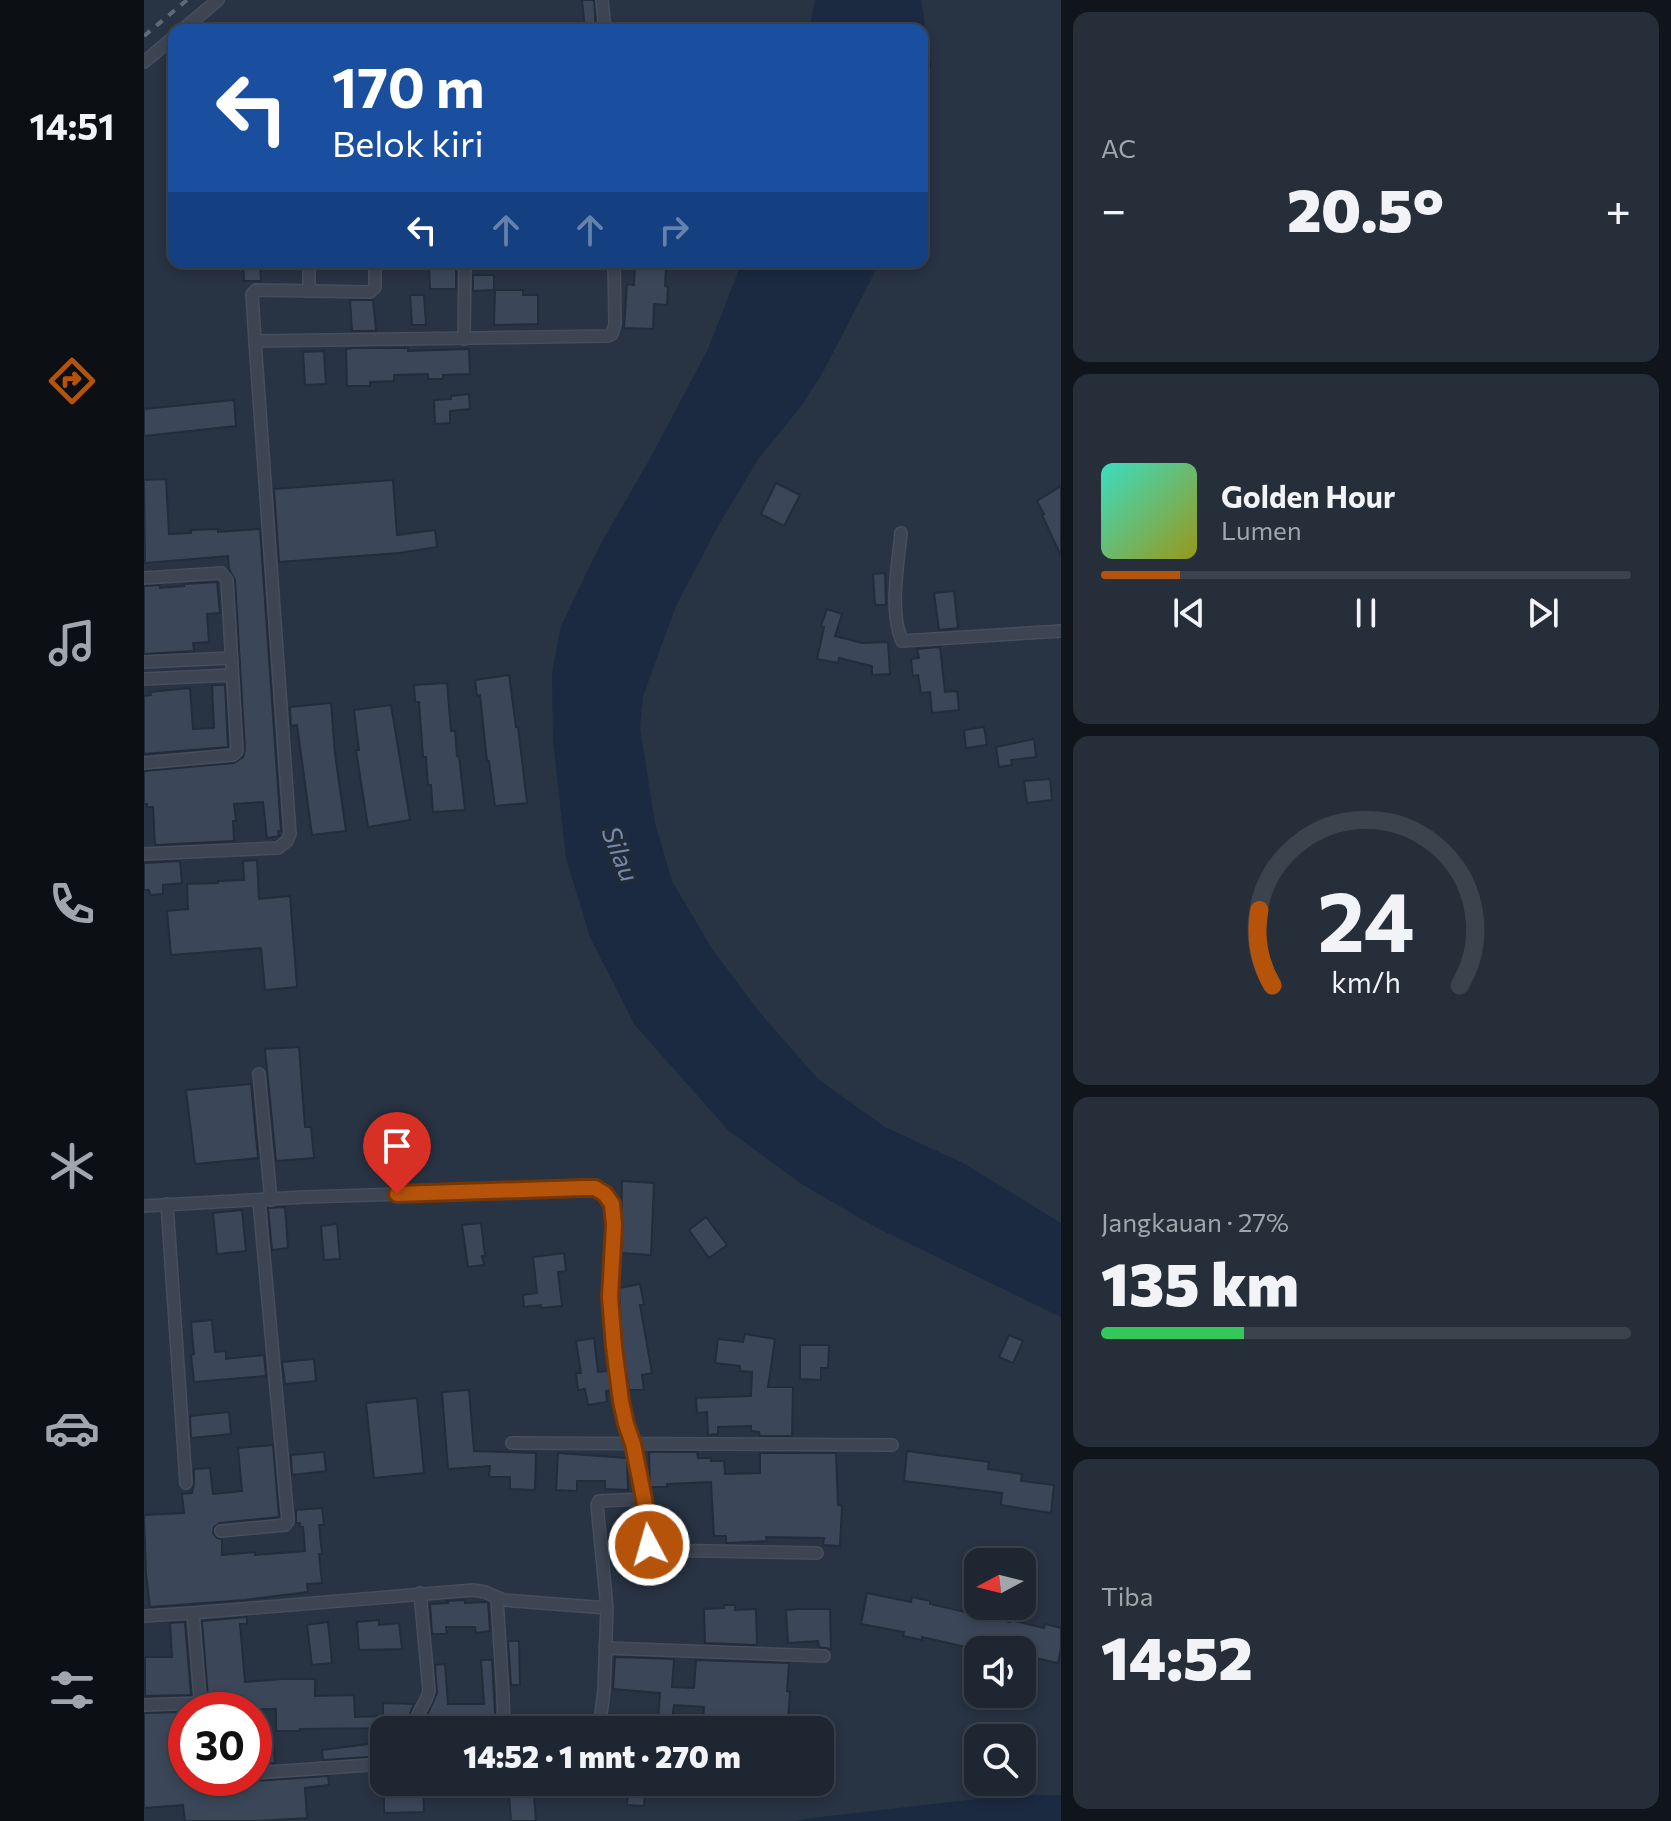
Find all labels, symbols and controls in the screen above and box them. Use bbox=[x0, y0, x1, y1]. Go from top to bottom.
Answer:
text: 170 m bbox=[332, 51, 485, 120]
icon: left bbox=[200, 56, 304, 160]
text: 14:51 bbox=[29, 103, 115, 147]
text: Belok kiri bbox=[332, 120, 484, 164]
text: AC bbox=[1101, 132, 1136, 163]
text: 20.5° bbox=[1287, 171, 1444, 244]
text: − bbox=[1101, 181, 1126, 235]
text: + bbox=[1605, 181, 1631, 235]
icon: left bbox=[400, 208, 444, 252]
icon: ahead bbox=[484, 208, 528, 252]
icon: ahead bbox=[568, 208, 612, 252]
icon: right bbox=[652, 208, 696, 252]
icon: directions bbox=[44, 353, 100, 409]
text: Golden Hour bbox=[1221, 477, 1395, 514]
text: Lumen bbox=[1221, 514, 1302, 545]
icon: previous bbox=[1167, 591, 1211, 635]
icon: pause bbox=[1344, 591, 1388, 635]
icon: next bbox=[1521, 591, 1565, 635]
icon: music bbox=[44, 615, 100, 671]
water label: Silau bbox=[596, 821, 646, 886]
text: 24 bbox=[1317, 867, 1415, 969]
icon: phone bbox=[44, 876, 100, 932]
text: km/h bbox=[1331, 965, 1401, 1000]
pin bbox=[363, 1112, 431, 1194]
icon: arrive bbox=[375, 1124, 419, 1168]
icon: climate bbox=[44, 1138, 100, 1194]
text: Jangkauan · 27% bbox=[1101, 1206, 1289, 1237]
text: 135 km bbox=[1101, 1245, 1299, 1318]
icon: car bbox=[44, 1400, 100, 1456]
position arrow bbox=[607, 1503, 691, 1587]
north arrow bbox=[964, 1548, 1036, 1620]
map controls bbox=[964, 1548, 1036, 1796]
text: Tiba bbox=[1101, 1580, 1153, 1611]
text: 14:52 bbox=[1101, 1619, 1253, 1692]
button: sound bbox=[964, 1636, 1036, 1708]
icon: filters bbox=[44, 1662, 100, 1718]
speed limit sign: 30 bbox=[168, 1692, 272, 1796]
button: search bbox=[964, 1724, 1036, 1796]
text: 14:52 · 1 mnt · 270 m bbox=[463, 1737, 741, 1774]

